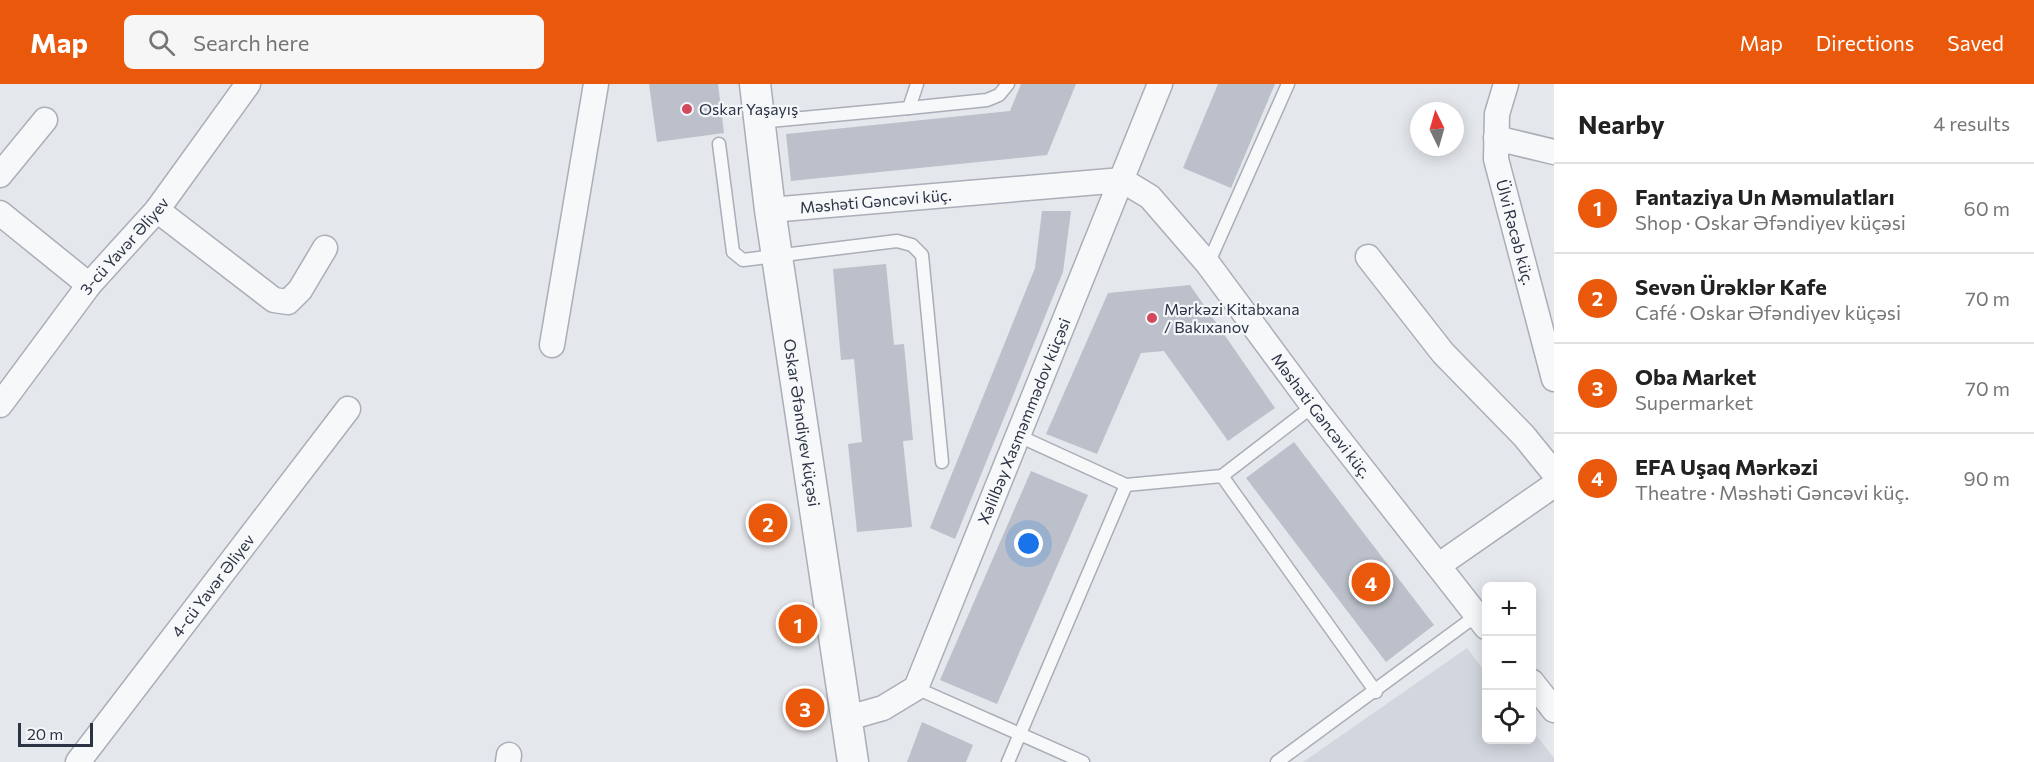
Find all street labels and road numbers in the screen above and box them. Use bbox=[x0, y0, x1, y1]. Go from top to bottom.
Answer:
street label: Ülvi Rəcəb küç. bbox=[1493, 177, 1539, 287]
street label: Məshəti Gəncəvi küç. bbox=[799, 185, 952, 216]
street label: 3-cü Yavər Əliyev bbox=[75, 193, 172, 298]
street label: Xəlilbəy Xasməmmədov küçəsi bbox=[973, 315, 1074, 527]
street label: Oskar Əfəndiyev küçəsi bbox=[780, 337, 824, 508]
street label: Məshəti Gəncəvi küç. bbox=[1268, 349, 1376, 482]
street label: 4-cü Yavər Əliyev bbox=[167, 530, 258, 641]

